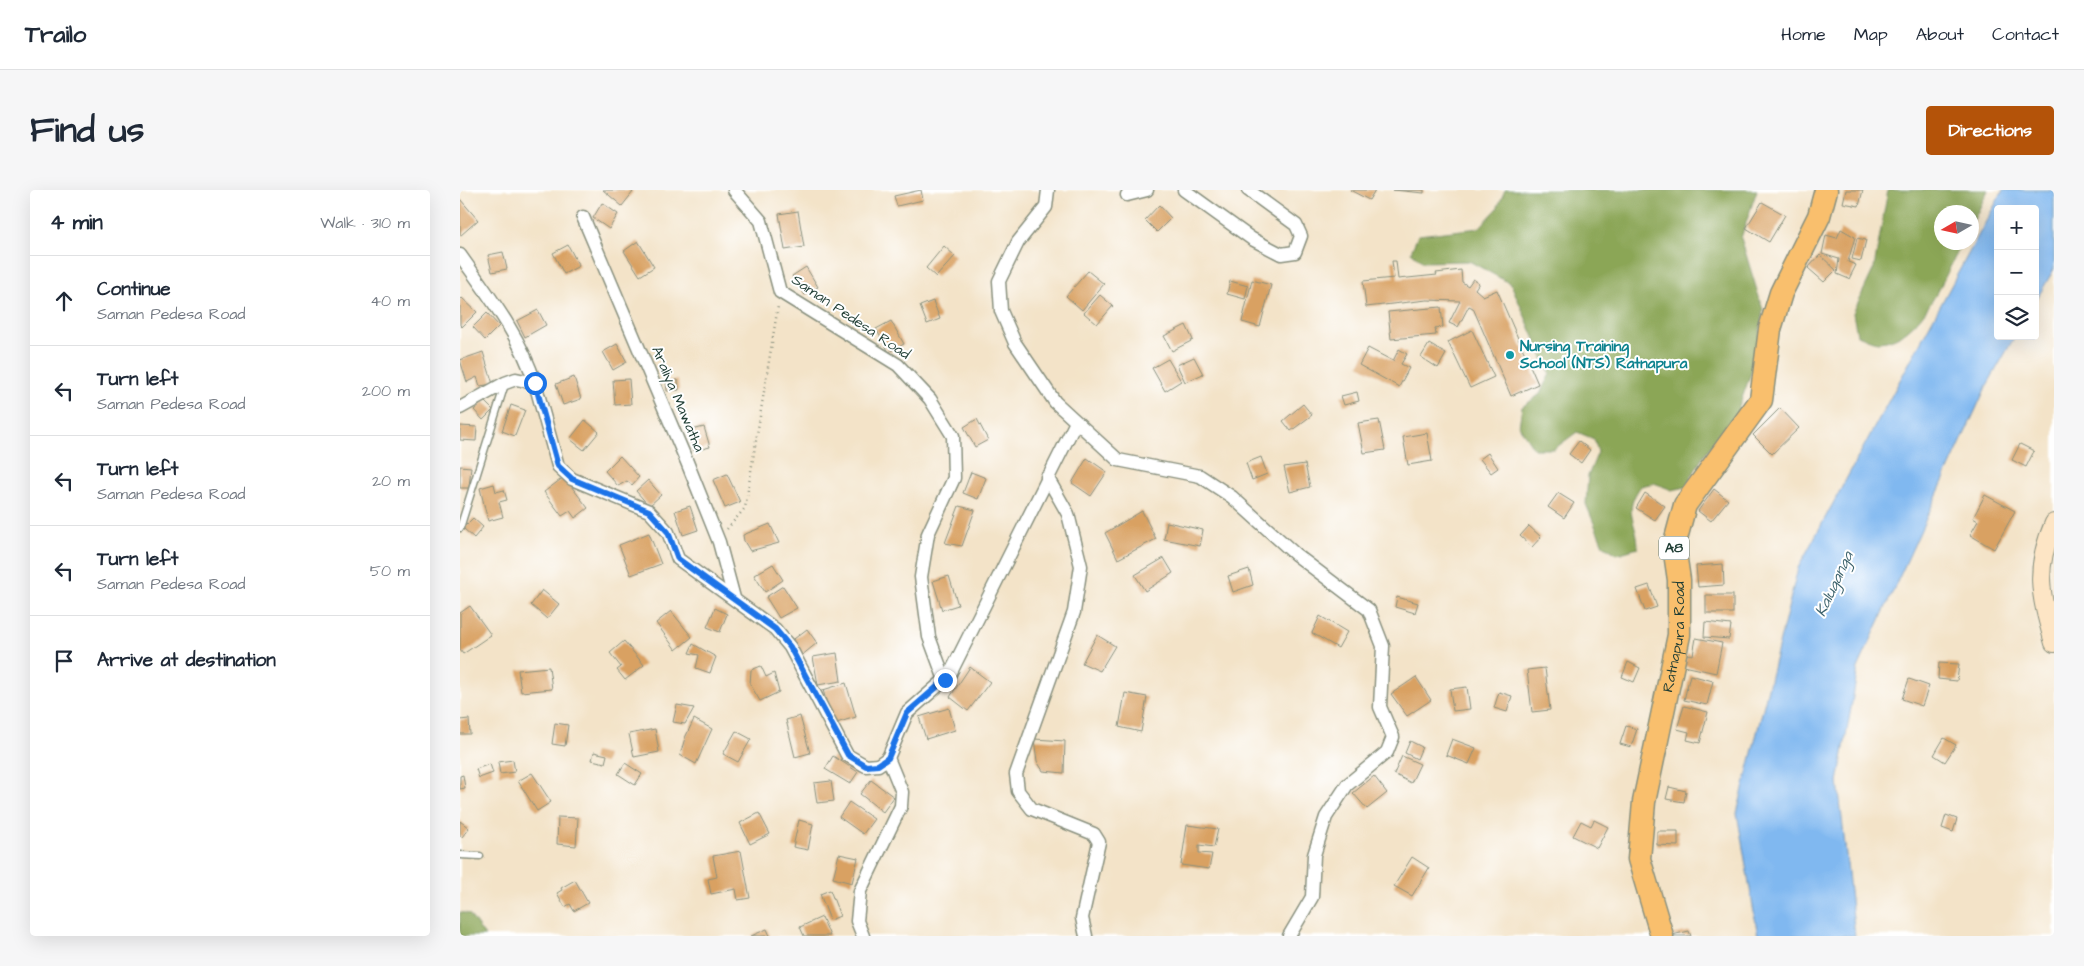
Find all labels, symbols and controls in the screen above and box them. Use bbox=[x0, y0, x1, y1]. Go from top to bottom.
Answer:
text: Trailo bbox=[25, 18, 86, 52]
text: Home bbox=[1781, 22, 1826, 47]
text: Map bbox=[1854, 22, 1888, 47]
text: About bbox=[1916, 22, 1964, 47]
text: Contact bbox=[1992, 22, 2059, 47]
text: Find us bbox=[30, 106, 144, 155]
button: Directions bbox=[1926, 106, 2054, 155]
north arrow bbox=[1934, 205, 1979, 250]
map controls bbox=[1994, 205, 2039, 340]
button: + bbox=[1994, 205, 2039, 250]
text: 4 min bbox=[50, 208, 103, 237]
text: Walk · 310 m bbox=[320, 212, 410, 234]
button: − bbox=[1994, 250, 2039, 295]
street label: Saman Pedesa Road bbox=[787, 269, 915, 365]
text: Continue bbox=[97, 276, 171, 303]
icon: ahead bbox=[50, 287, 78, 315]
text: 40 m bbox=[370, 290, 410, 312]
button: layers bbox=[1994, 295, 2039, 340]
text: Saman Pedesa Road bbox=[97, 303, 245, 325]
place label: Nursing Training School (NTS) Ratnapura bbox=[1519, 336, 1688, 374]
street label: Araliya Mawatha bbox=[645, 343, 710, 456]
marker: Nursing Training School (NTS) Ratnapura bbox=[1504, 349, 1516, 361]
text: Turn left bbox=[97, 366, 178, 393]
route start bbox=[524, 372, 547, 395]
icon: left bbox=[50, 377, 78, 405]
text: 200 m bbox=[362, 380, 410, 402]
text: Saman Pedesa Road bbox=[97, 393, 245, 415]
text: Turn left bbox=[97, 456, 178, 483]
icon: left bbox=[50, 467, 78, 495]
text: 20 m bbox=[372, 470, 410, 492]
text: Saman Pedesa Road bbox=[97, 483, 245, 505]
road number: A8 bbox=[1659, 536, 1689, 559]
text: Turn left bbox=[97, 546, 178, 573]
water label: Kaluganga bbox=[1809, 547, 1860, 620]
icon: left bbox=[50, 557, 78, 585]
text: 50 m bbox=[370, 560, 410, 582]
text: Saman Pedesa Road bbox=[97, 573, 245, 595]
street label: Ratnapura Road bbox=[1657, 581, 1690, 694]
icon: arrive bbox=[50, 647, 78, 675]
text: Arrive at destination bbox=[97, 647, 276, 674]
route end bbox=[934, 669, 957, 692]

